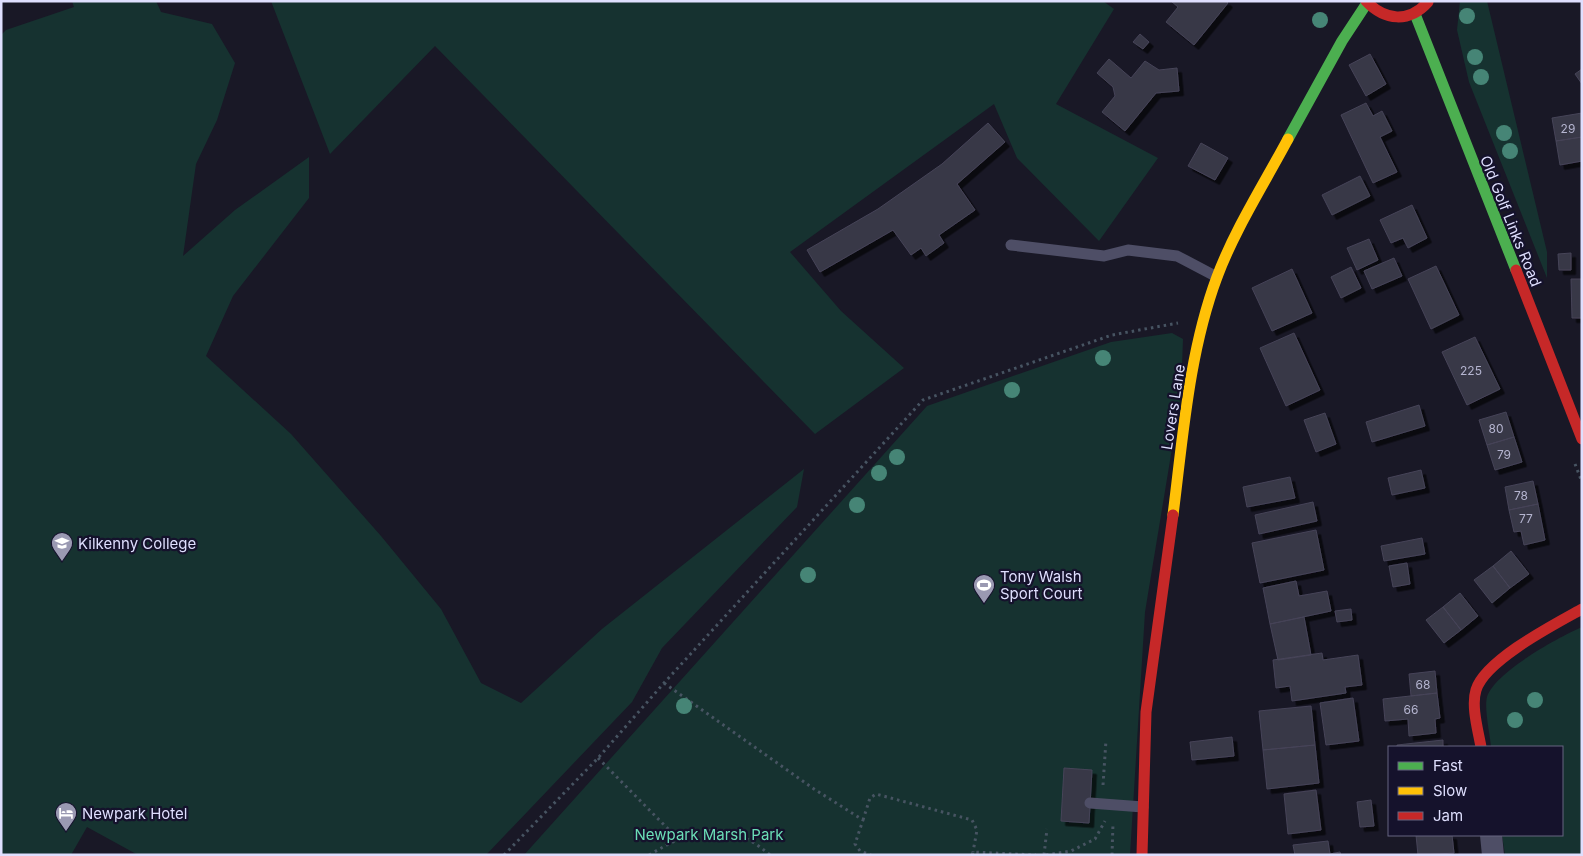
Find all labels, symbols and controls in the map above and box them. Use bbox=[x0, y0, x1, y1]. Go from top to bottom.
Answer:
house number: 29 bbox=[1561, 121, 1575, 136]
street label: Old Golf Links Road bbox=[1476, 153, 1546, 289]
street label: Lovers Lane bbox=[1157, 363, 1189, 451]
house number: 225 bbox=[1460, 363, 1482, 378]
house number: 80 bbox=[1489, 421, 1504, 436]
house number: 79 bbox=[1497, 447, 1511, 462]
house number: 78 bbox=[1514, 488, 1528, 503]
house number: 77 bbox=[1519, 511, 1533, 526]
school or university icon: Kilkenny College bbox=[50, 531, 74, 562]
place label: Kilkenny College bbox=[78, 534, 196, 553]
place label: Tony Walsh Sport Court bbox=[1000, 567, 1083, 603]
sports icon: Tony Walsh Sport Court bbox=[972, 573, 996, 604]
house number: 68 bbox=[1416, 677, 1430, 692]
house number: 66 bbox=[1404, 702, 1418, 717]
legend bbox=[1388, 746, 1563, 836]
text: Fast bbox=[1433, 756, 1463, 775]
text: Slow bbox=[1433, 781, 1467, 800]
hotel icon: Newpark Hotel bbox=[54, 801, 78, 832]
place label: Newpark Hotel bbox=[82, 804, 187, 823]
text: Jam bbox=[1433, 806, 1463, 825]
park label: Newpark Marsh Park bbox=[635, 825, 784, 844]

